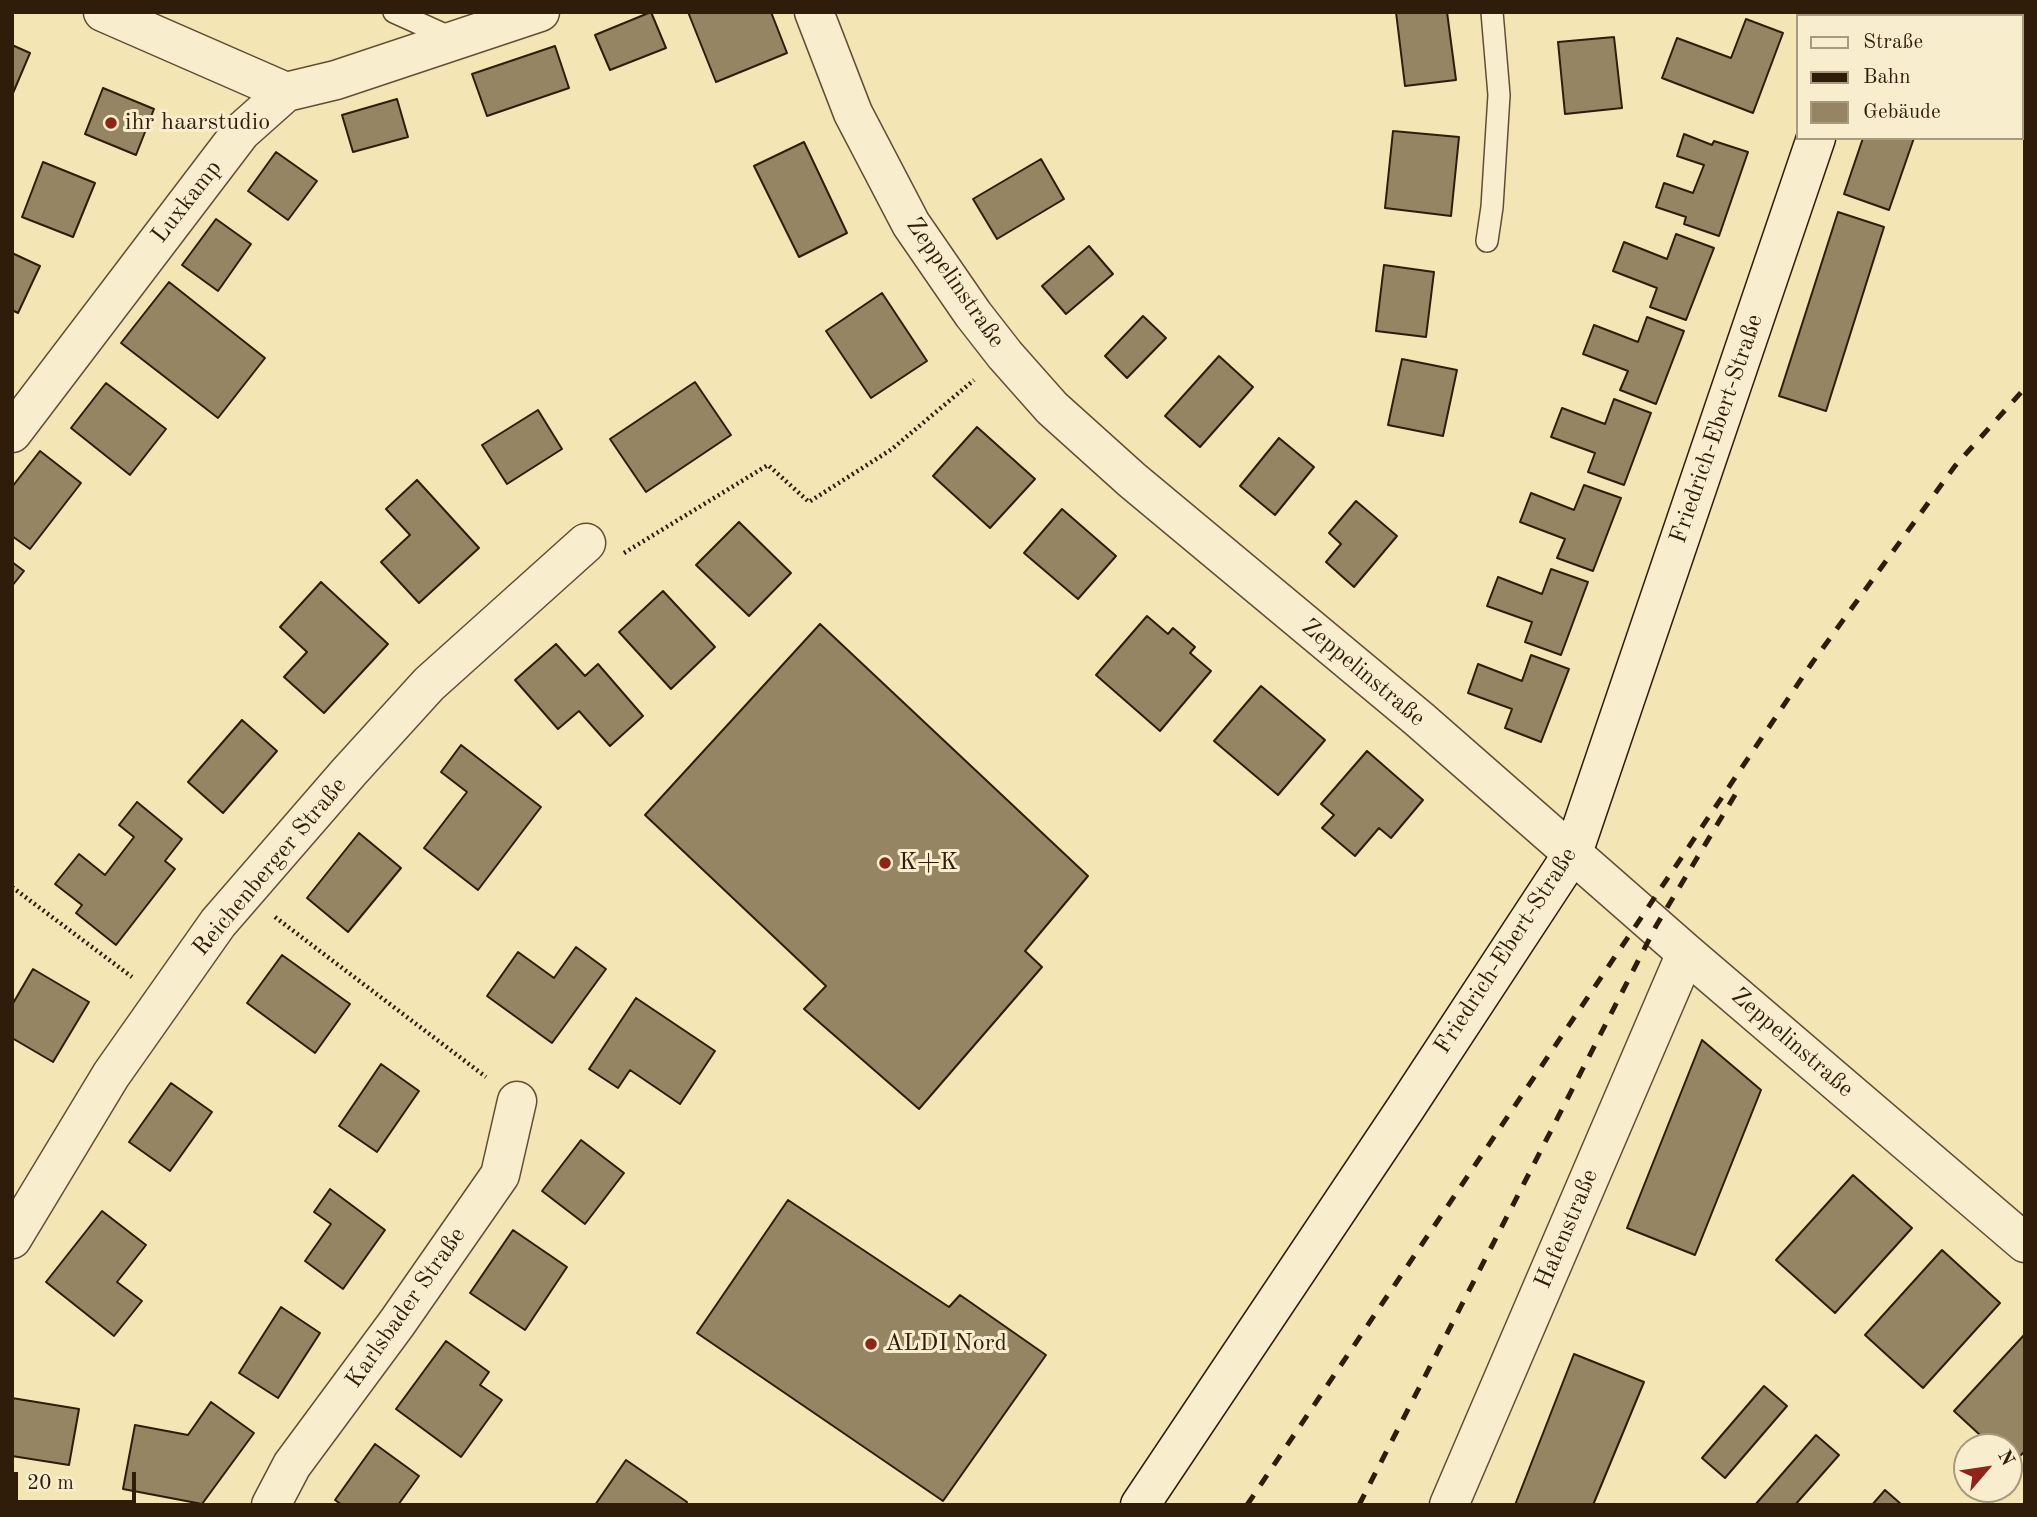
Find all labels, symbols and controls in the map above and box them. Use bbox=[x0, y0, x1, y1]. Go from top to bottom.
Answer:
legend bbox=[1796, 14, 2023, 140]
text: Straße bbox=[1863, 32, 1923, 53]
text: Bahn bbox=[1863, 67, 1911, 88]
text: Gebäude bbox=[1863, 102, 1941, 123]
place label: ihr haarstudio bbox=[125, 109, 270, 137]
marker: ihr haarstudio bbox=[103, 115, 119, 131]
street label: Luxkamp bbox=[146, 155, 228, 249]
street label: Zeppelinstraße bbox=[899, 212, 1011, 354]
street label: Friedrich-Ebert-Straße bbox=[1664, 311, 1770, 547]
street label: Zeppelinstraße bbox=[1295, 613, 1431, 733]
street label: Reichenberger Straße bbox=[187, 772, 353, 962]
street label: Friedrich-Ebert-Straße bbox=[1428, 842, 1584, 1060]
place label: K+K bbox=[899, 849, 958, 877]
marker: K+K bbox=[877, 855, 893, 871]
street label: Zeppelinstraße bbox=[1725, 982, 1859, 1104]
street label: Hafenstraße bbox=[1529, 1165, 1605, 1293]
street label: Karlsbader Straße bbox=[340, 1222, 472, 1394]
place label: ALDI Nord bbox=[885, 1330, 1007, 1358]
marker: ALDI Nord bbox=[863, 1336, 879, 1352]
north arrow bbox=[1953, 1433, 2023, 1503]
text: N bbox=[1993, 1448, 2017, 1470]
scale bar bbox=[18, 1458, 140, 1502]
text: 20 m bbox=[27, 1473, 74, 1494]

